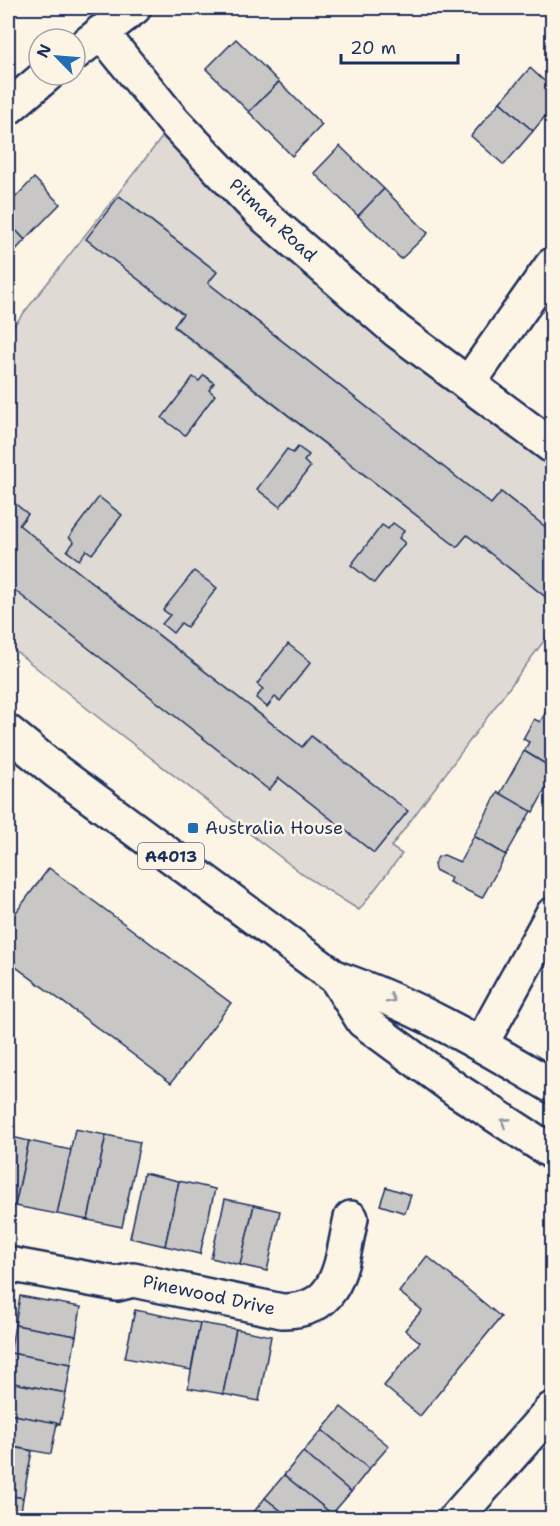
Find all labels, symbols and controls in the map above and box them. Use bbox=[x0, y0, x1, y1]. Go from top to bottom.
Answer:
north arrow bbox=[27, 27, 87, 87]
scale bar bbox=[341, 27, 458, 65]
text: 20 m bbox=[350, 36, 396, 60]
text: N bbox=[32, 41, 56, 61]
street label: Pitman Road bbox=[224, 173, 322, 267]
place label: Australia House bbox=[205, 816, 343, 840]
marker: Australia House bbox=[186, 821, 200, 835]
road number: A4013 bbox=[138, 843, 204, 869]
one-way arrow bbox=[384, 991, 395, 1003]
one-way arrow bbox=[501, 1117, 511, 1129]
street label: Pinewood Drive bbox=[140, 1269, 278, 1321]

